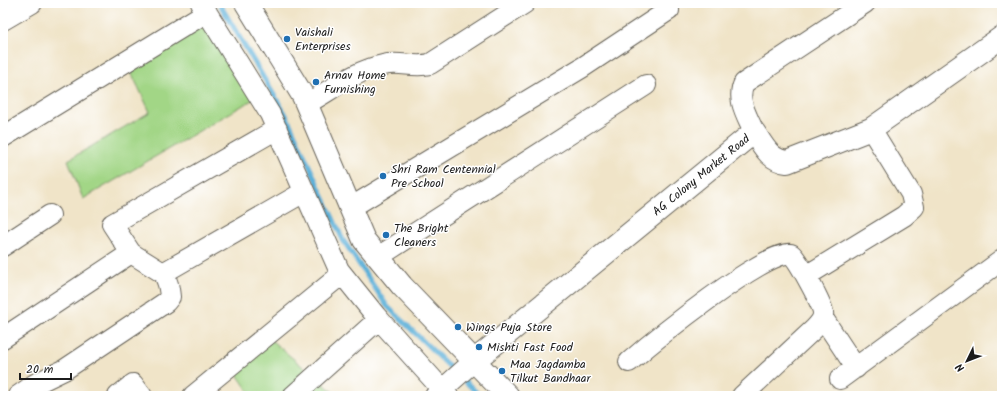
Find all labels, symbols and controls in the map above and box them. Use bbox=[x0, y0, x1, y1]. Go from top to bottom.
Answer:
place label: Vaishali Enterprises bbox=[295, 23, 351, 56]
marker: Vaishali Enterprises bbox=[282, 34, 292, 44]
place label: Arnav Home Furnishing bbox=[324, 66, 386, 99]
marker: Arnav Home Furnishing bbox=[311, 77, 321, 87]
street label: AG Colony Market Road bbox=[648, 129, 755, 221]
place label: Shri Ram Centennial Pre School bbox=[391, 160, 496, 193]
marker: Shri Ram Centennial Pre School bbox=[378, 171, 388, 181]
place label: The Bright Cleaners bbox=[394, 219, 449, 252]
marker: The Bright Cleaners bbox=[381, 230, 391, 240]
place label: Wings Puja Store bbox=[466, 318, 552, 337]
marker: Wings Puja Store bbox=[453, 322, 463, 332]
place label: Mishti Fast Food bbox=[487, 338, 574, 357]
north arrow bbox=[947, 341, 987, 381]
marker: Mishti Fast Food bbox=[474, 342, 484, 352]
scale bar bbox=[20, 355, 71, 381]
place label: Maa Jagdamba Tilkut Bandhaar bbox=[510, 355, 591, 388]
text: N bbox=[951, 358, 969, 376]
text: 20 m bbox=[26, 360, 54, 379]
marker: Maa Jagdamba Tilkut Bandhaar bbox=[497, 366, 507, 376]

